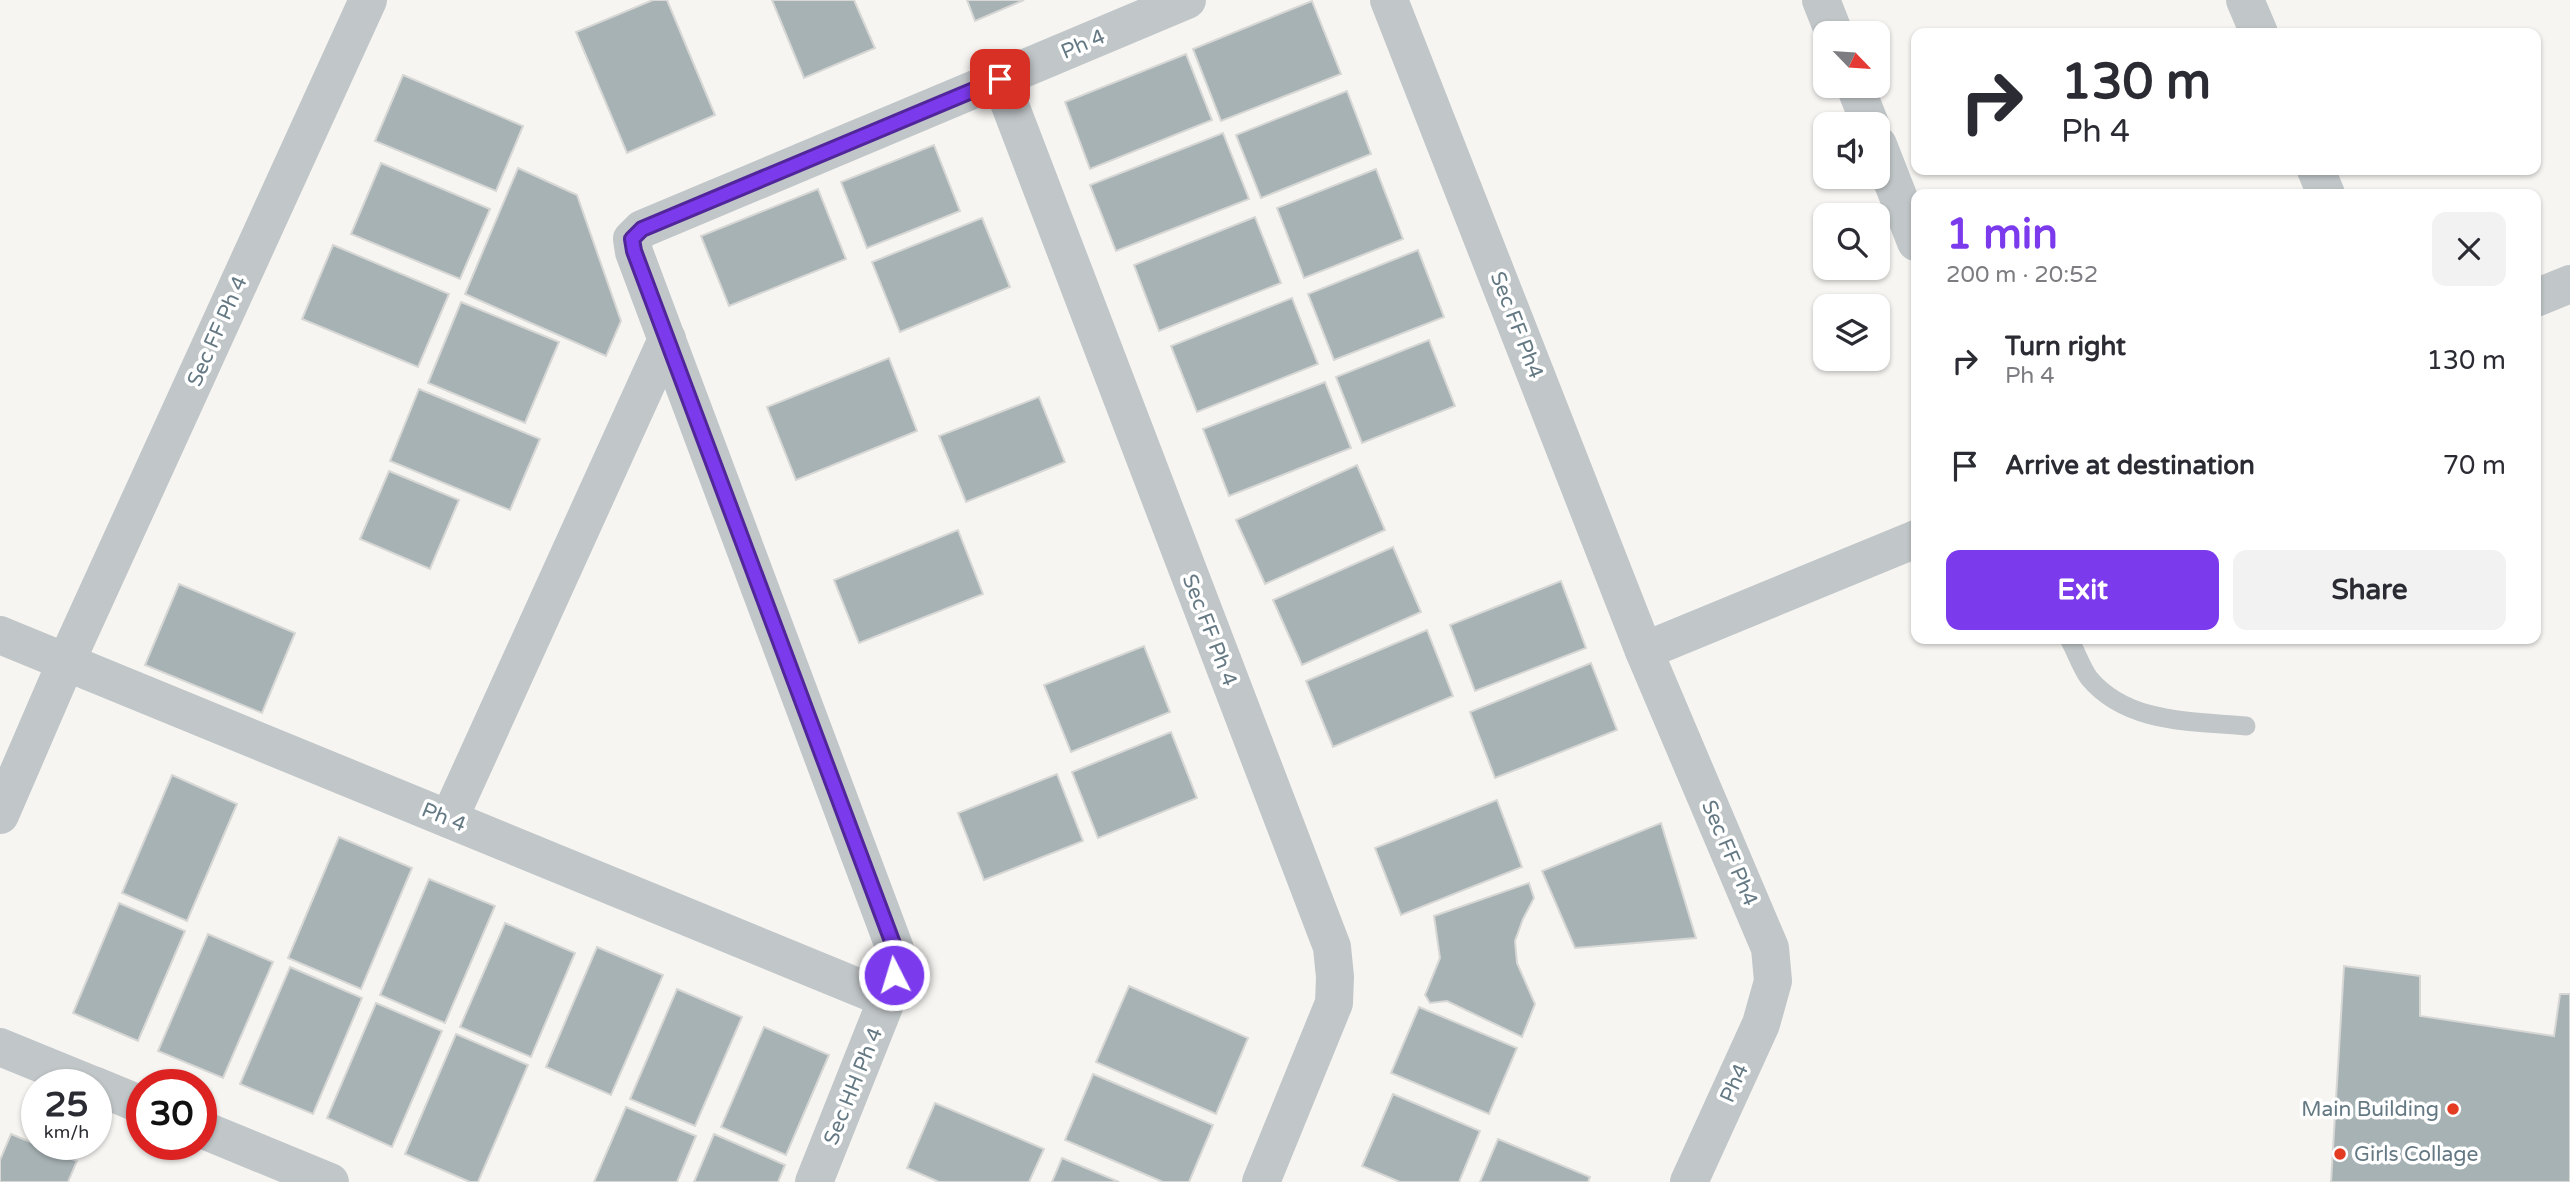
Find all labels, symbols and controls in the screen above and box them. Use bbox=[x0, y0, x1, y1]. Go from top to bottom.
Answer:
north arrow bbox=[1813, 21, 1890, 98]
map controls bbox=[1813, 21, 1890, 371]
street label: Ph 4 bbox=[1057, 24, 1109, 65]
pin bbox=[970, 49, 1030, 109]
text: 130 m bbox=[2061, 53, 2211, 112]
icon: right bbox=[1946, 56, 2037, 147]
icon: arrive bbox=[981, 60, 1019, 98]
button: sound bbox=[1813, 112, 1890, 189]
text: Ph 4 bbox=[2061, 113, 2130, 151]
button: search bbox=[1813, 203, 1890, 280]
text: 1 min bbox=[1946, 209, 2058, 260]
button: close bbox=[2432, 212, 2506, 286]
text: 200 m · 20:52 bbox=[1946, 261, 2098, 289]
street label: Sec FF Ph4 bbox=[1485, 268, 1548, 382]
street label: Sec FF Ph 4 bbox=[182, 272, 253, 390]
button: layers bbox=[1813, 294, 1890, 371]
text: Turn right bbox=[2005, 331, 2126, 362]
icon: right bbox=[1946, 342, 1984, 380]
text: 130 m bbox=[2426, 345, 2506, 376]
text: Ph 4 bbox=[2005, 362, 2055, 390]
icon: arrive bbox=[1946, 447, 1984, 485]
text: Arrive at destination bbox=[2005, 450, 2255, 481]
text: 70 m bbox=[2443, 450, 2506, 481]
button: Exit bbox=[1946, 550, 2219, 630]
button: Share bbox=[2233, 550, 2506, 630]
street label: Sec FF Ph 4 bbox=[1177, 571, 1242, 690]
street label: Ph 4 bbox=[418, 797, 470, 838]
street label: Sec FF Ph4 bbox=[1696, 797, 1763, 910]
position arrow bbox=[857, 938, 931, 1012]
street label: Sec HH Ph 4 bbox=[819, 1024, 888, 1148]
street label: Ph4 bbox=[1715, 1060, 1754, 1107]
speed limit sign: 30 bbox=[126, 1069, 217, 1160]
text: 25 bbox=[45, 1084, 88, 1126]
place label: Main Building bbox=[2301, 1097, 2439, 1122]
marker: Main Building bbox=[2445, 1101, 2461, 1117]
text: km/h bbox=[44, 1121, 89, 1143]
place label: Girls Collage bbox=[2354, 1142, 2478, 1167]
marker: Girls Collage bbox=[2332, 1146, 2348, 1162]

